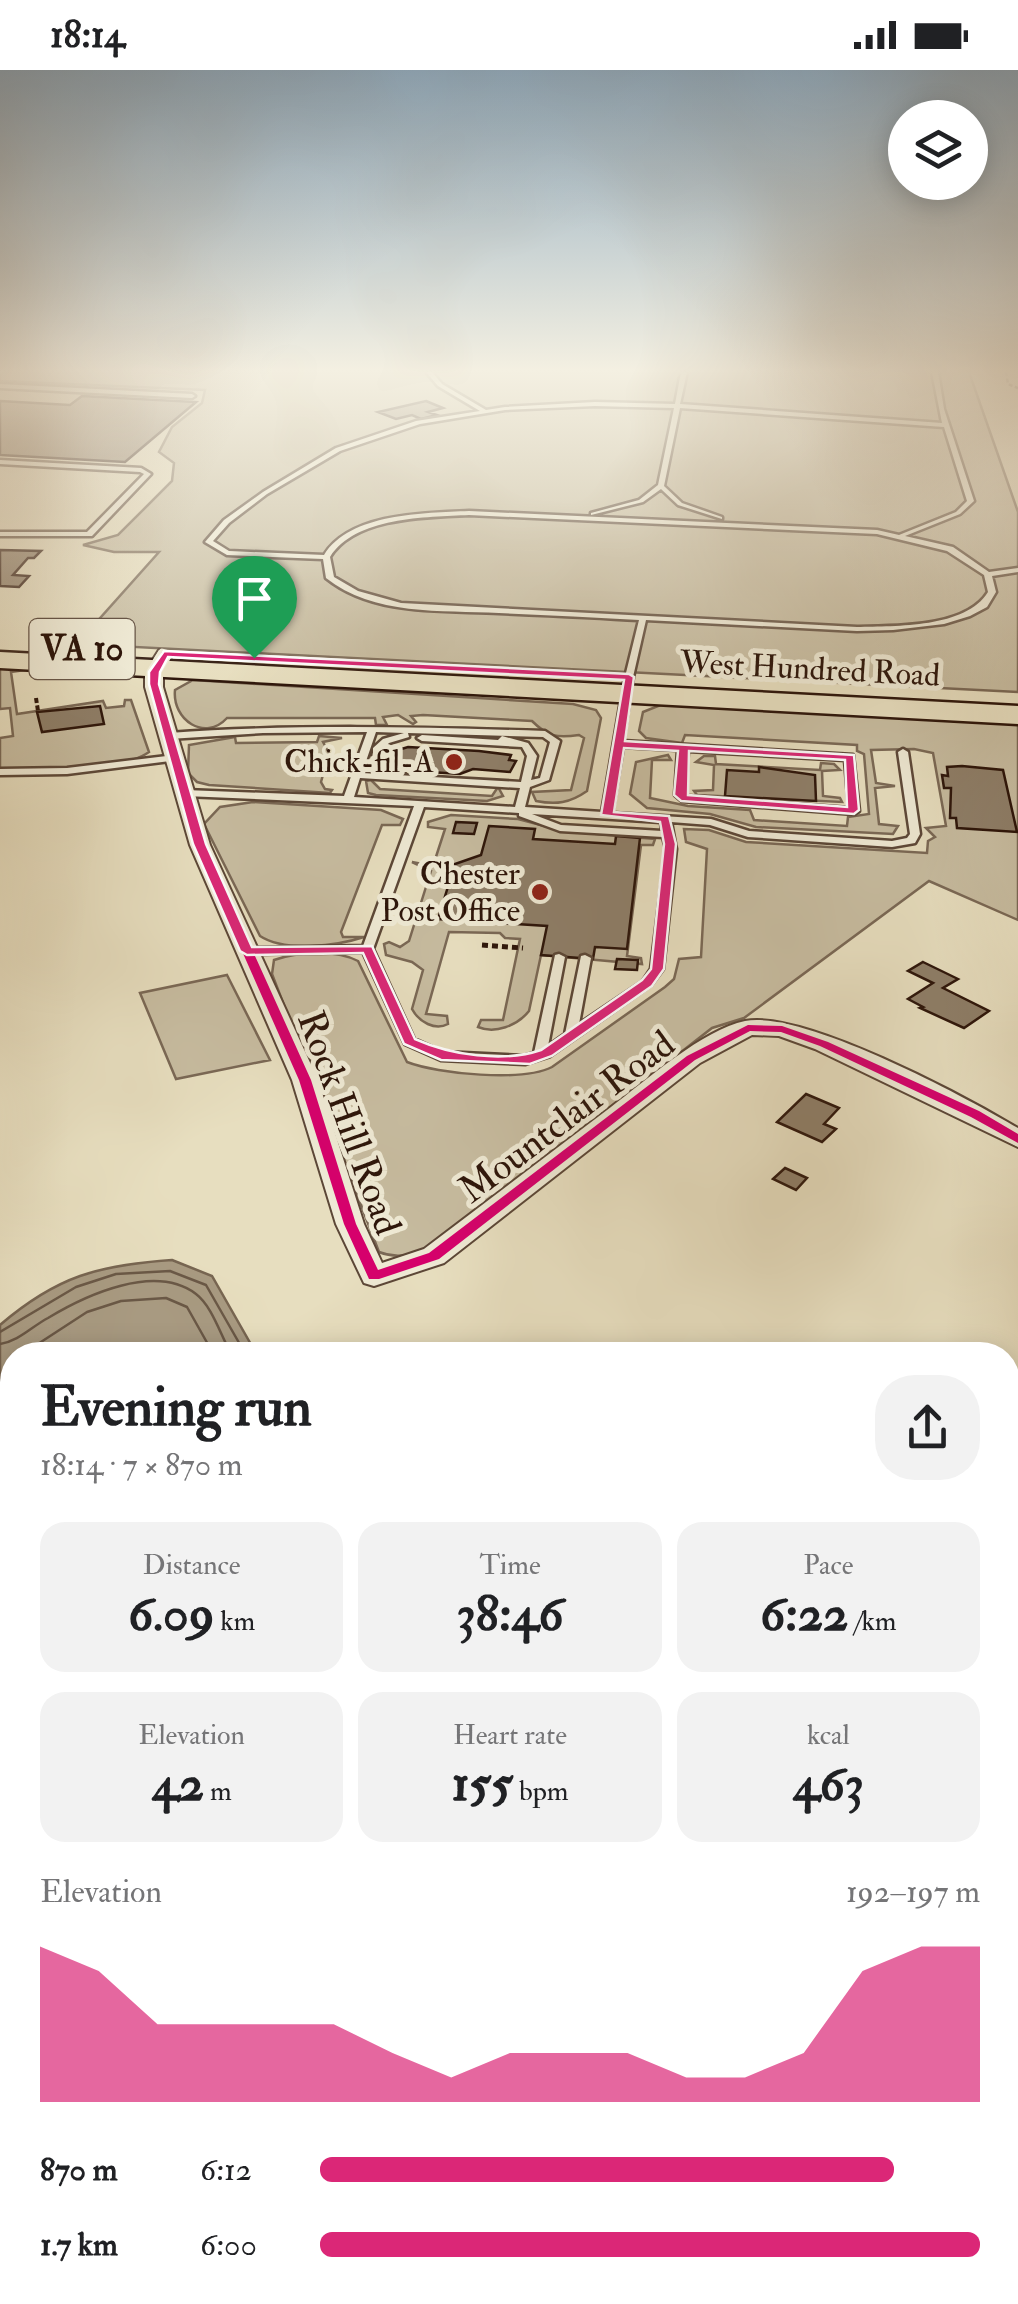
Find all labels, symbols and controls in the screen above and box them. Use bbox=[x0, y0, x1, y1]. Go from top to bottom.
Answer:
text: 18:14 bbox=[50, 11, 125, 59]
map controls bbox=[888, 100, 988, 200]
button: layers bbox=[888, 100, 988, 200]
pin bbox=[212, 556, 297, 659]
icon: arrive bbox=[227, 571, 282, 626]
road number: VA 10 bbox=[29, 619, 134, 679]
street label: West Hundred Road bbox=[678, 642, 941, 696]
place label: Chick-fil-A bbox=[284, 742, 434, 782]
marker: Chick-fil-A bbox=[443, 751, 465, 773]
place label: Chester Post Office bbox=[381, 854, 520, 931]
marker: Chester Post Office bbox=[529, 881, 551, 903]
street label: Rock Hill Road bbox=[286, 1004, 412, 1242]
street label: Mountclair Road bbox=[450, 1020, 685, 1214]
text: Evening run bbox=[40, 1373, 312, 1442]
button: share bbox=[875, 1375, 980, 1480]
text: 18:14 · 7 × 870 m bbox=[40, 1445, 243, 1485]
text: Distance bbox=[143, 1548, 241, 1583]
text: Time bbox=[479, 1548, 541, 1583]
text: Pace bbox=[803, 1548, 853, 1583]
text: 6.09 bbox=[128, 1583, 214, 1646]
text: 38:46 bbox=[456, 1583, 564, 1646]
text: 6:22 bbox=[760, 1583, 848, 1646]
text: km bbox=[214, 1604, 255, 1639]
text: /km bbox=[848, 1604, 897, 1639]
text: Elevation bbox=[138, 1718, 245, 1753]
text: Heart rate bbox=[453, 1718, 567, 1753]
text: kcal bbox=[807, 1718, 850, 1753]
text: 42 bbox=[152, 1753, 204, 1816]
text: 155 bbox=[451, 1753, 513, 1816]
text: 463 bbox=[793, 1753, 864, 1816]
text: m bbox=[204, 1774, 232, 1809]
text: bpm bbox=[513, 1774, 569, 1809]
text: Elevation bbox=[40, 1872, 162, 1912]
text: 192–197 m bbox=[846, 1872, 980, 1912]
text: 870 m bbox=[40, 2150, 118, 2190]
text: 6:12 bbox=[200, 2150, 252, 2190]
text: 1.7 km bbox=[40, 2225, 118, 2265]
text: 6:00 bbox=[200, 2225, 257, 2265]

